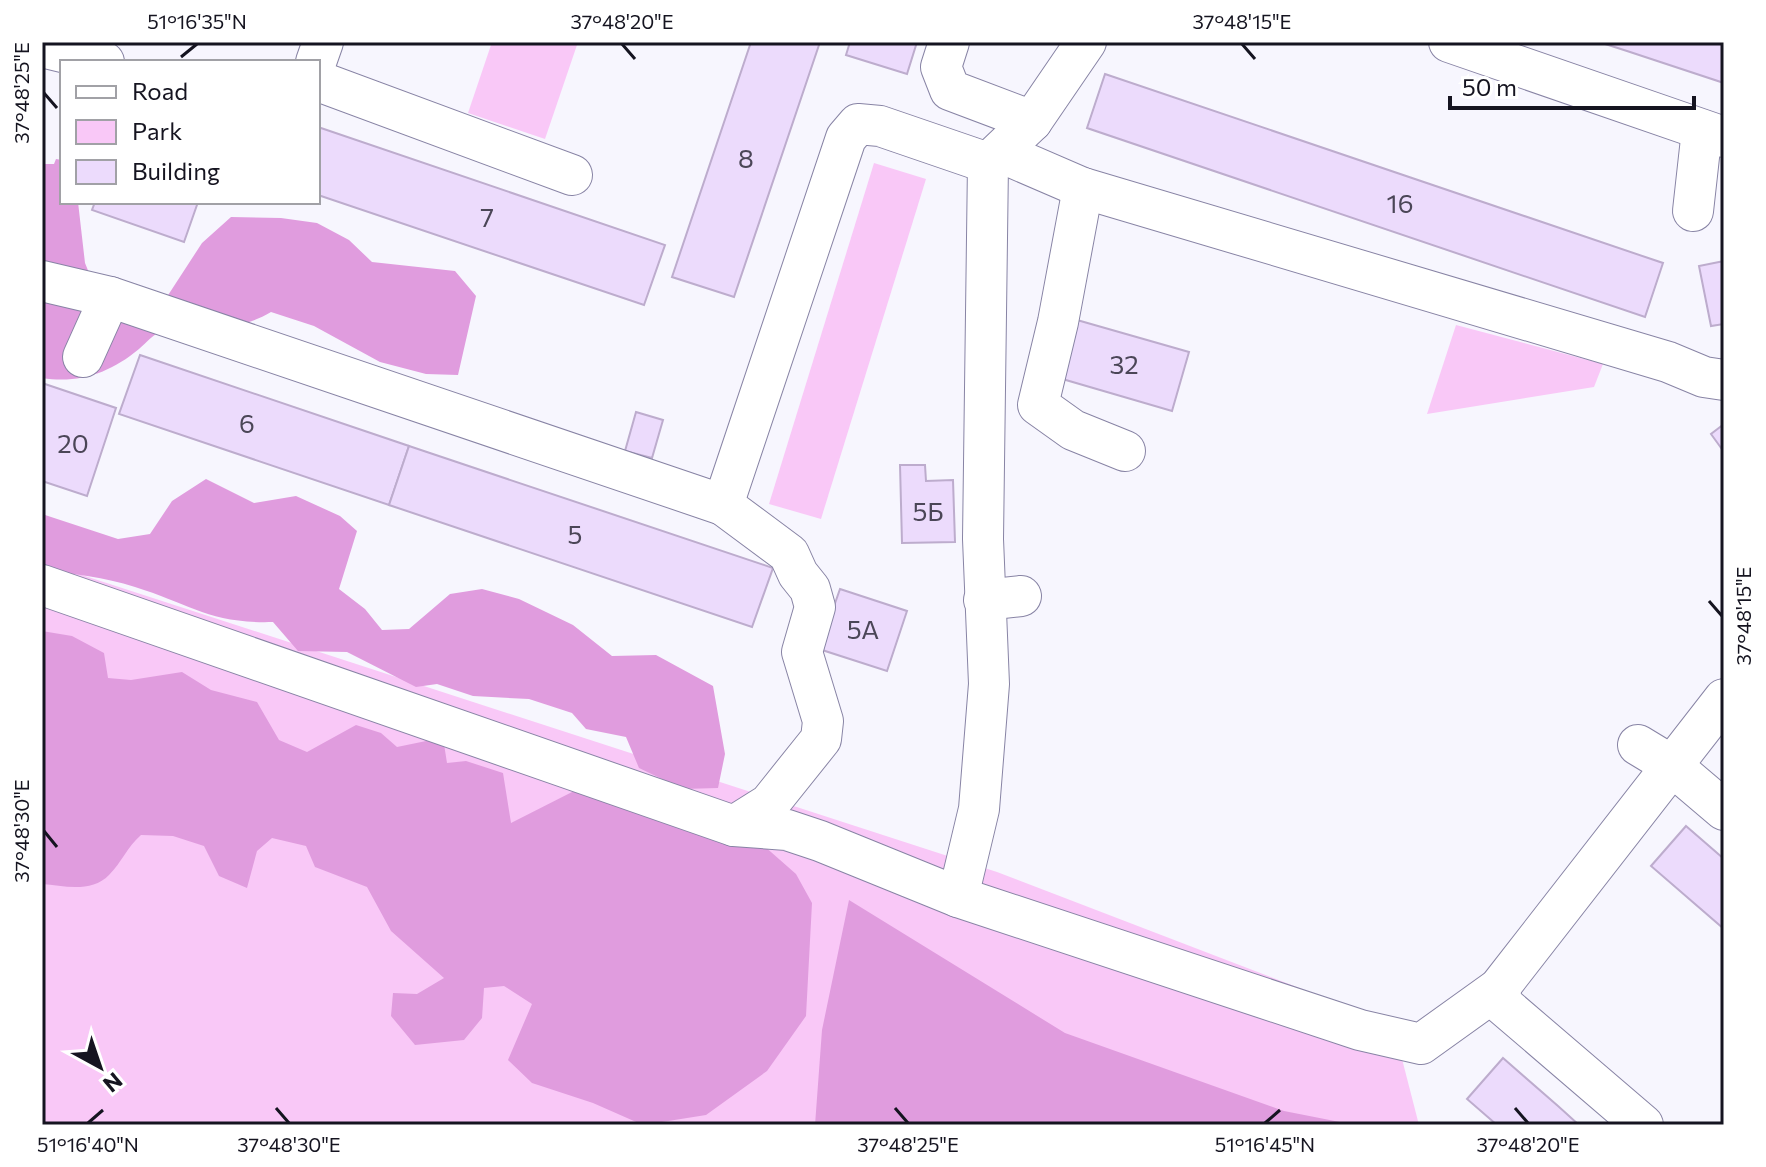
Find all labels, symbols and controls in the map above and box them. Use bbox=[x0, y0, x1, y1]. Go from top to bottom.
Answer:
text: 51°16'35"N bbox=[147, 9, 247, 33]
text: 37°48'20"E bbox=[570, 9, 674, 33]
text: 37°48'15"E bbox=[1193, 9, 1291, 33]
text: 37°48'25"E bbox=[9, 42, 33, 144]
legend bbox=[60, 60, 320, 204]
scale bar bbox=[1450, 60, 1694, 110]
text: 50 m bbox=[1462, 72, 1517, 101]
text: Road bbox=[132, 76, 188, 105]
text: Park bbox=[132, 116, 182, 145]
house number: 8 bbox=[738, 142, 754, 173]
text: Building bbox=[132, 156, 220, 185]
house number: 16 bbox=[1387, 187, 1413, 218]
house number: 7 bbox=[480, 201, 494, 232]
house number: 32 bbox=[1109, 348, 1139, 379]
house number: 6 bbox=[239, 407, 255, 438]
house number: 20 bbox=[57, 427, 89, 458]
house number: 5Б bbox=[912, 495, 944, 526]
house number: 5 bbox=[568, 518, 582, 549]
text: 37°48'15"E bbox=[1731, 567, 1755, 665]
house number: 5А bbox=[847, 613, 879, 644]
text: 37°48'30"E bbox=[9, 779, 33, 883]
north arrow bbox=[60, 1027, 140, 1107]
text: N bbox=[98, 1067, 128, 1098]
text: 51°16'40"N bbox=[37, 1132, 139, 1156]
text: 37°48'30"E bbox=[237, 1132, 341, 1156]
text: 37°48'25"E bbox=[857, 1132, 959, 1156]
text: 51°16'45"N bbox=[1215, 1132, 1315, 1156]
text: 37°48'20"E bbox=[1476, 1132, 1580, 1156]

